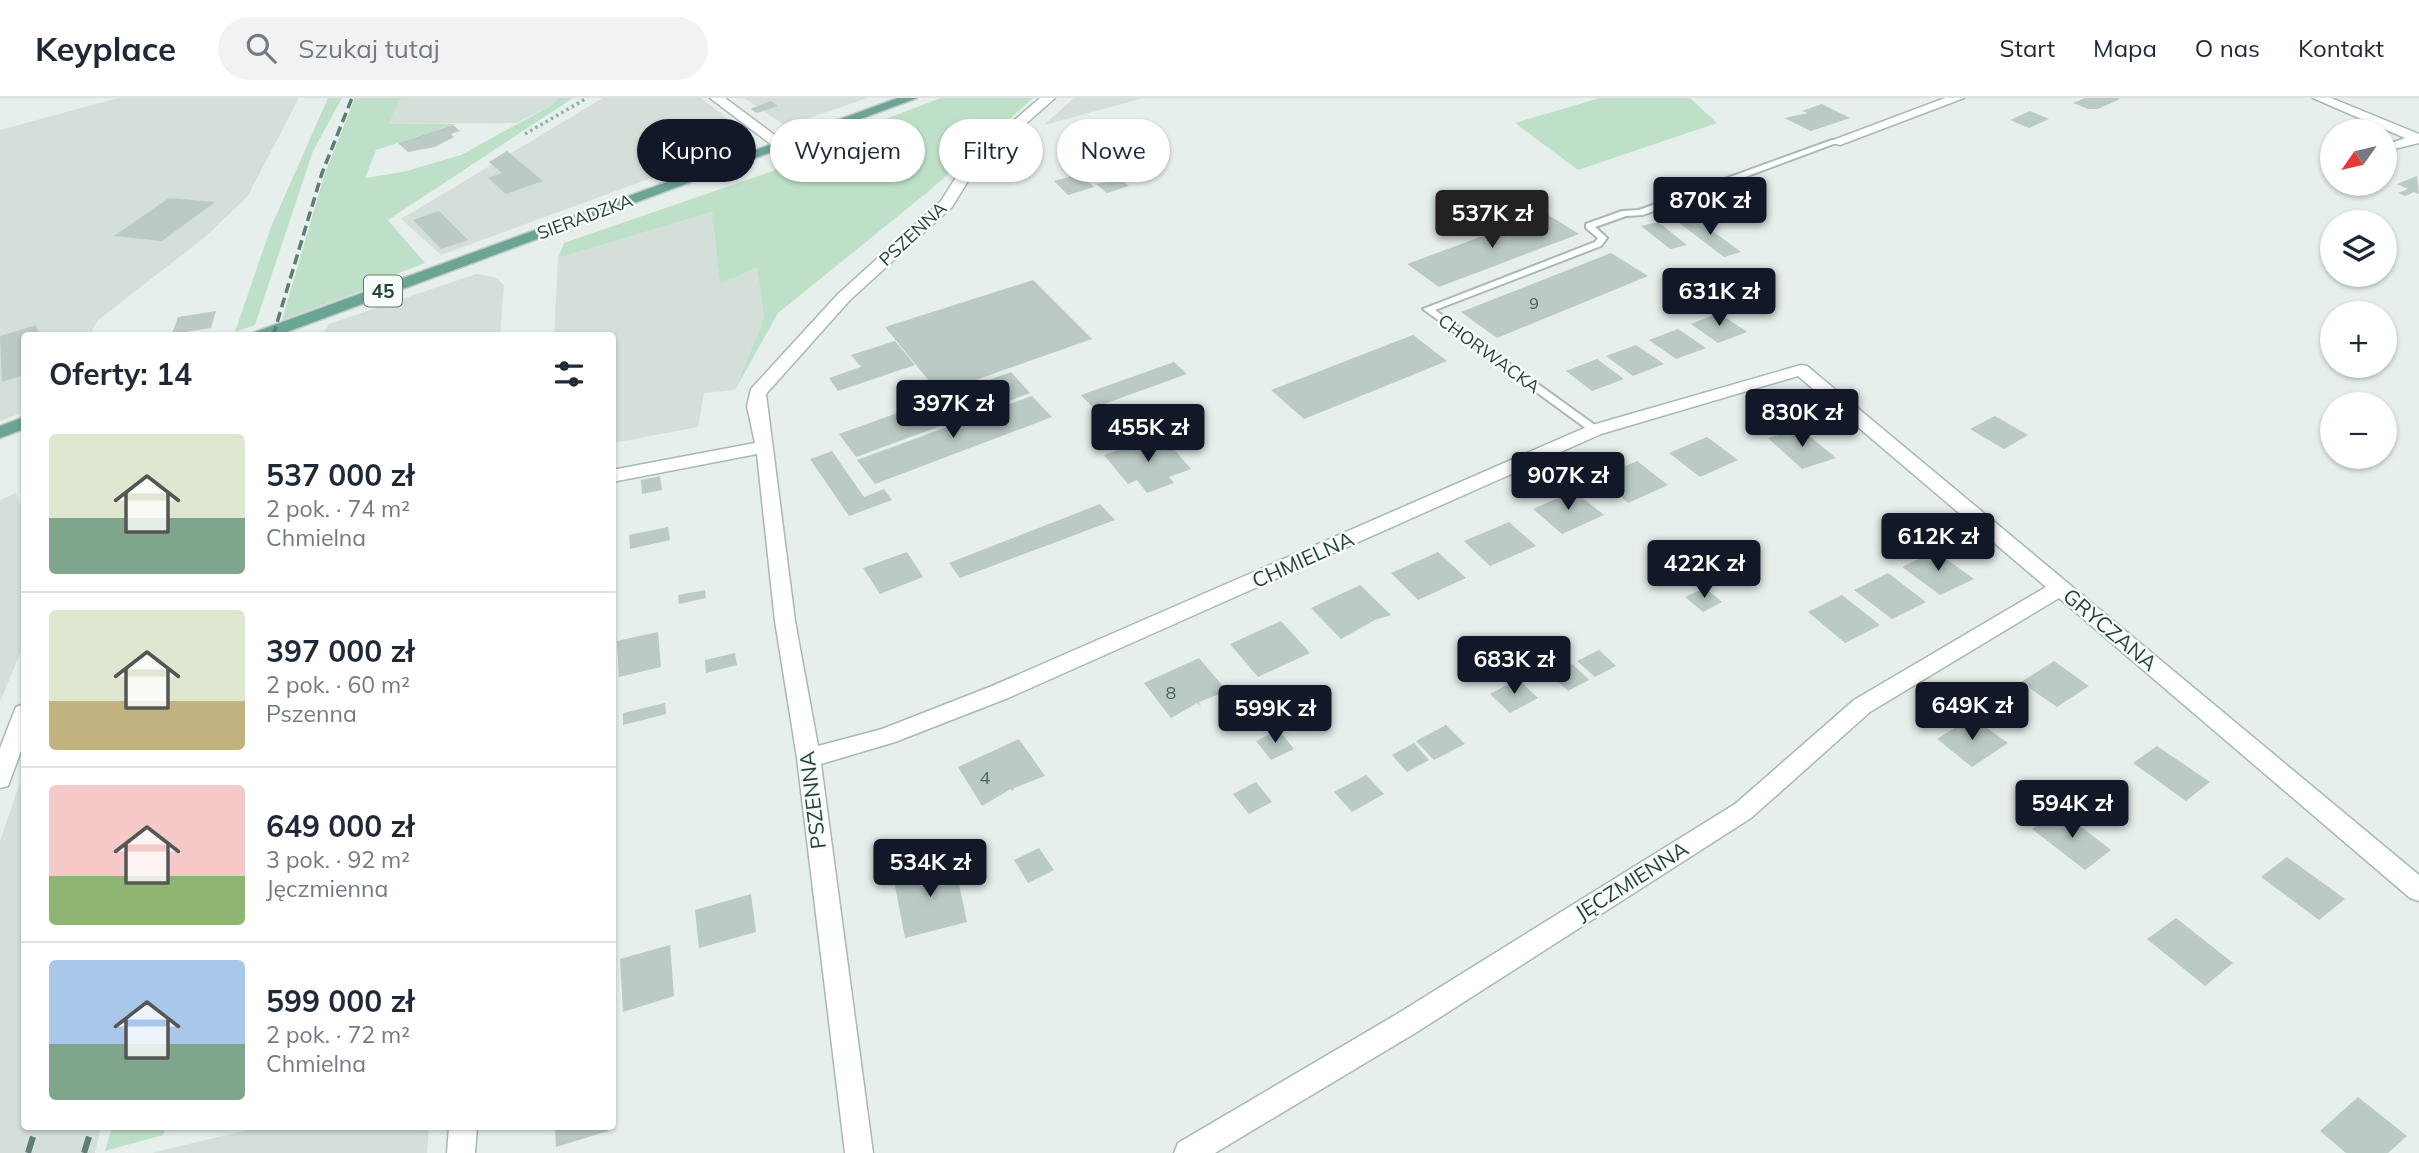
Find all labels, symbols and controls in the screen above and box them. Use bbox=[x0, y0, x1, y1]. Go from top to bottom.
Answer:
search box bbox=[218, 17, 708, 80]
text: Keyplace bbox=[35, 28, 176, 69]
icon: search bbox=[242, 29, 280, 67]
text: Szukaj tutaj bbox=[298, 32, 440, 65]
text: Start bbox=[2000, 33, 2055, 63]
text: Mapa bbox=[2093, 33, 2157, 63]
text: O nas bbox=[2195, 33, 2260, 63]
text: Kontakt bbox=[2298, 33, 2384, 63]
chip: Kupno bbox=[637, 119, 756, 182]
chip: Wynajem bbox=[770, 119, 925, 182]
chip: Filtry bbox=[939, 119, 1043, 182]
chip: Nowe bbox=[1057, 119, 1170, 182]
north arrow bbox=[2320, 119, 2398, 196]
map controls bbox=[2320, 119, 2397, 469]
pin: 870K zł bbox=[1645, 178, 1775, 237]
text: 870K zł bbox=[1669, 185, 1751, 214]
street label: SIERADZKA bbox=[534, 189, 636, 244]
pin: 537K zł bbox=[1427, 190, 1557, 250]
street label: PSZENNA bbox=[874, 196, 951, 271]
text: 537K zł bbox=[1451, 198, 1533, 227]
button: layers bbox=[2320, 210, 2397, 287]
pin: 631K zł bbox=[1654, 268, 1784, 328]
road number: 45 bbox=[364, 276, 402, 307]
text: 631K zł bbox=[1678, 276, 1760, 305]
house number: 9 bbox=[1529, 293, 1539, 313]
button: + bbox=[2320, 301, 2397, 378]
street label: CHORWACKA bbox=[1434, 309, 1545, 398]
text: Oferty: 14 bbox=[49, 355, 192, 393]
icon: filters bbox=[550, 355, 588, 393]
pin: 397K zł bbox=[888, 380, 1018, 440]
text: 397K zł bbox=[912, 388, 994, 417]
pin: 830K zł bbox=[1737, 390, 1867, 449]
button: − bbox=[2320, 392, 2397, 469]
text: 830K zł bbox=[1761, 397, 1843, 426]
pin: 455K zł bbox=[1083, 404, 1213, 464]
text: 455K zł bbox=[1107, 412, 1189, 441]
pin: 907K zł bbox=[1503, 452, 1633, 512]
text: 537 000 zł bbox=[266, 456, 414, 494]
text: 907K zł bbox=[1527, 460, 1609, 489]
icon: home bbox=[105, 462, 189, 546]
text: 2 pok. · 74 m² bbox=[266, 494, 410, 523]
pin: 612K zł bbox=[1873, 514, 2003, 573]
text: 612K zł bbox=[1897, 521, 1979, 550]
text: Chmielna bbox=[266, 523, 366, 552]
street label: CHMIELNA bbox=[1248, 525, 1358, 593]
pin: 422K zł bbox=[1639, 540, 1769, 600]
text: 422K zł bbox=[1663, 548, 1745, 577]
street label: GRYCZANA bbox=[2058, 582, 2163, 676]
text: 397 000 zł bbox=[266, 632, 414, 670]
pin: 683K zł bbox=[1449, 636, 1579, 696]
icon: home bbox=[105, 638, 189, 722]
text: 683K zł bbox=[1473, 644, 1555, 673]
text: 2 pok. · 60 m² bbox=[266, 670, 410, 699]
house number: 8 bbox=[1166, 681, 1176, 704]
pin: 649K zł bbox=[1907, 682, 2037, 742]
pin: 599K zł bbox=[1210, 686, 1340, 745]
text: 649K zł bbox=[1931, 690, 2013, 719]
text: 599K zł bbox=[1234, 693, 1316, 722]
text: Pszenna bbox=[266, 699, 357, 728]
street label: PSZENNA bbox=[793, 749, 831, 850]
house number: 4 bbox=[980, 766, 991, 789]
pin: 594K zł bbox=[2007, 780, 2137, 840]
text: 594K zł bbox=[2031, 788, 2113, 817]
text: 649 000 zł bbox=[266, 807, 414, 845]
icon: home bbox=[105, 813, 189, 897]
street label: JĘCZMIENNA bbox=[1570, 835, 1693, 925]
pin: 534K zł bbox=[865, 840, 995, 899]
text: 3 pok. · 92 m² bbox=[266, 845, 410, 874]
text: 534K zł bbox=[889, 847, 971, 876]
text: Jęczmienna bbox=[266, 874, 388, 903]
text: 599 000 zł bbox=[266, 982, 414, 1020]
icon: home bbox=[105, 988, 189, 1072]
text: 2 pok. · 72 m² bbox=[266, 1020, 410, 1049]
text: Chmielna bbox=[266, 1049, 366, 1078]

